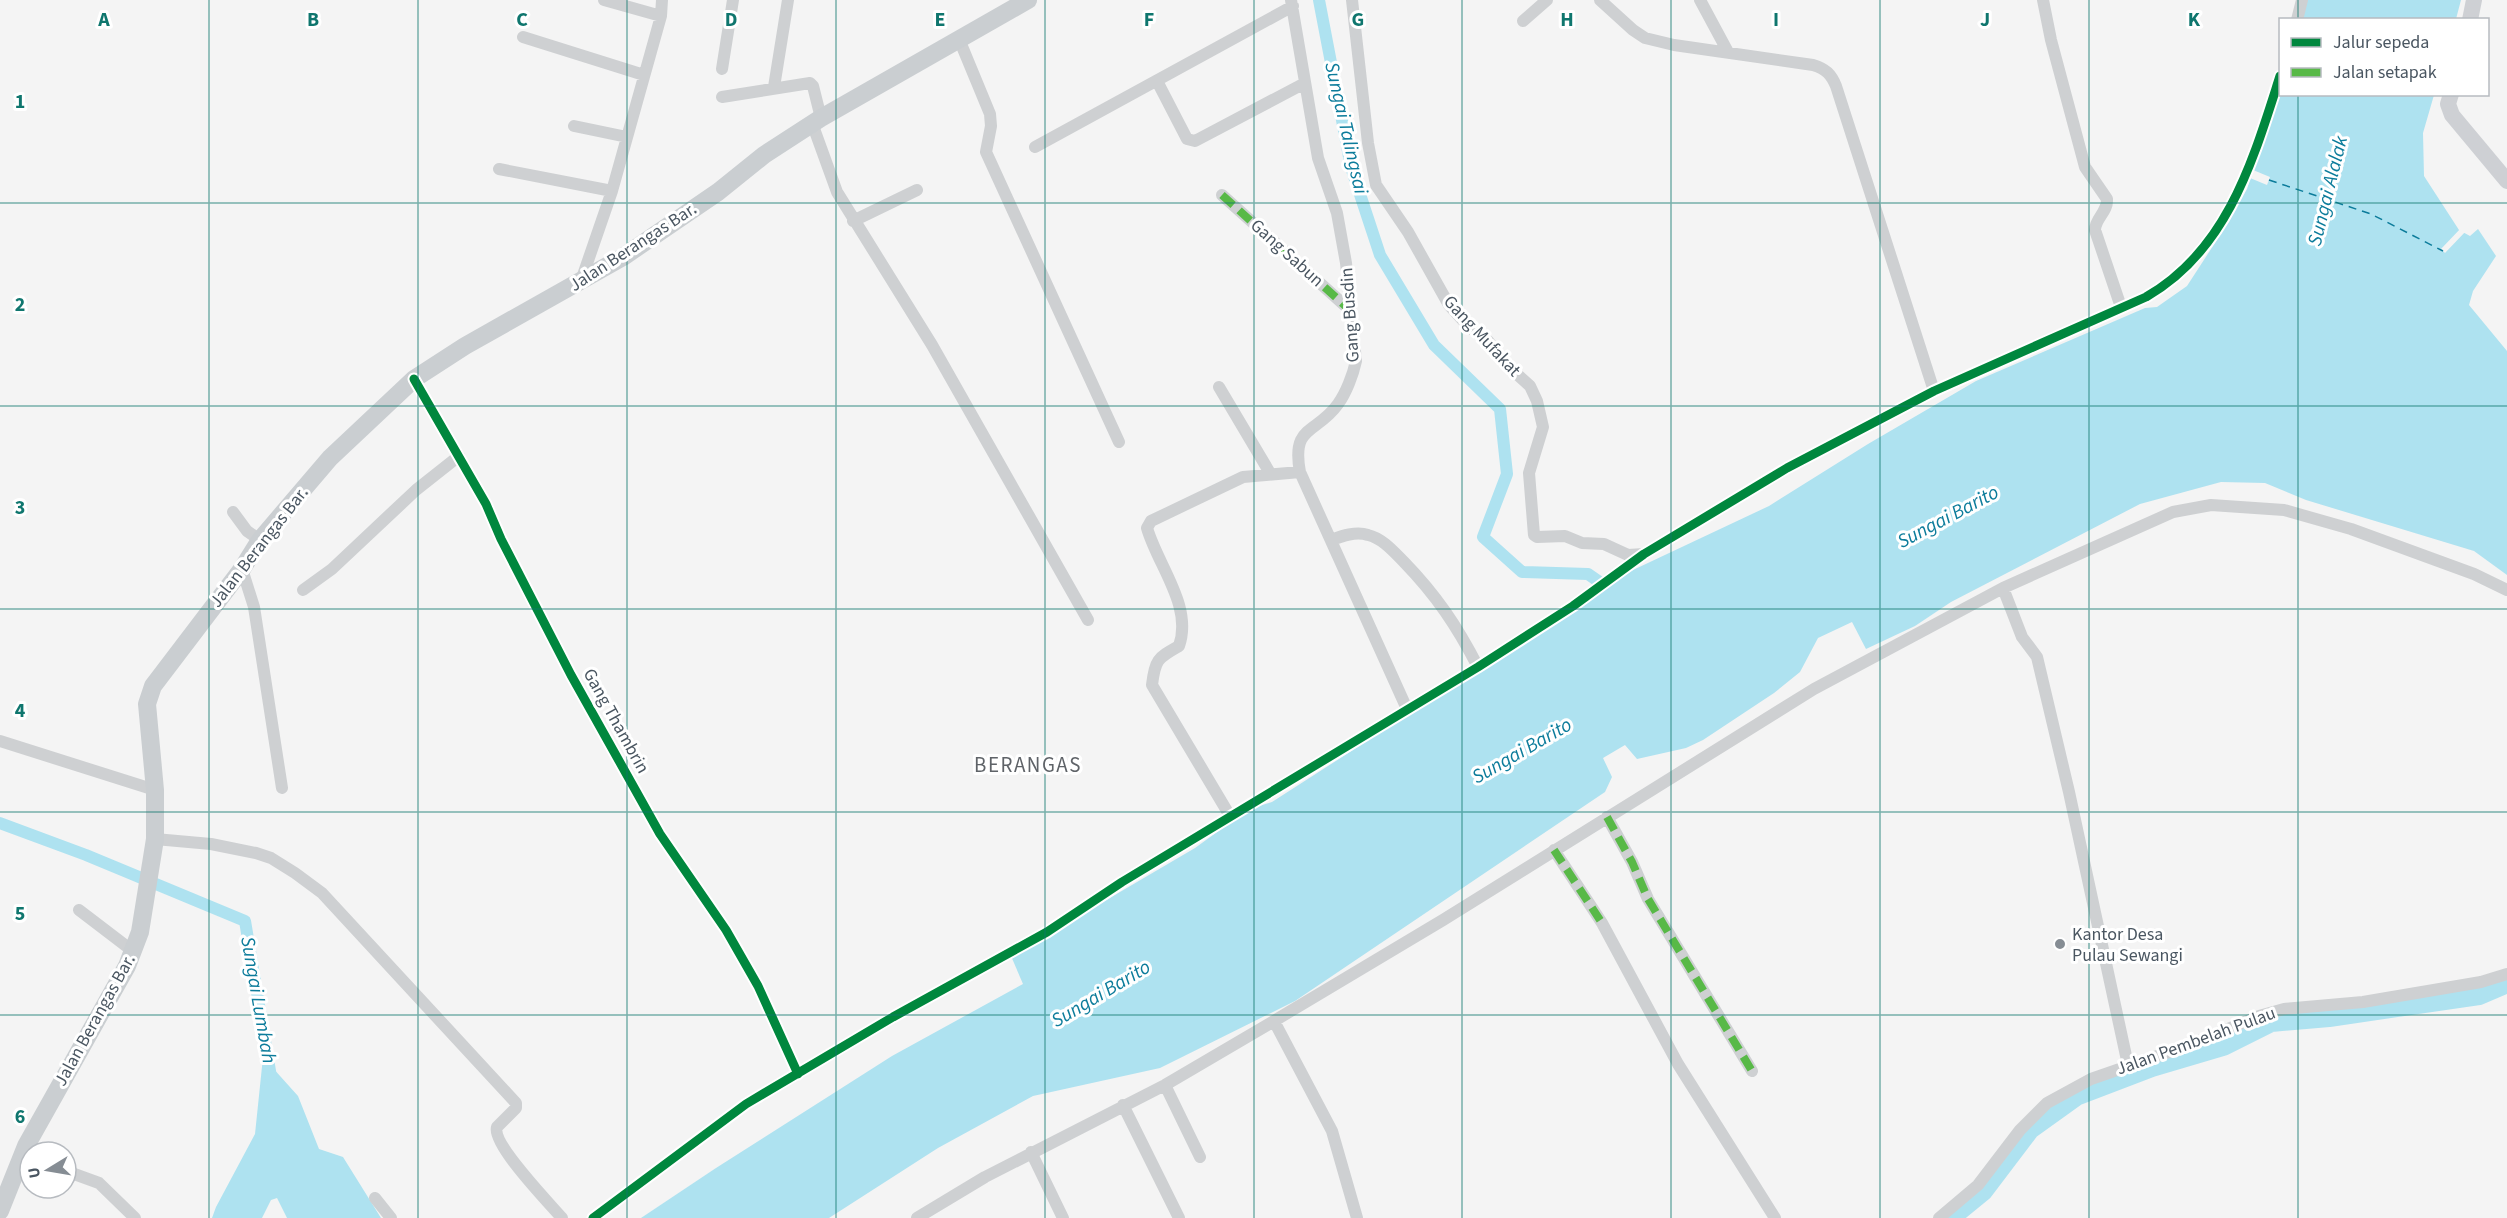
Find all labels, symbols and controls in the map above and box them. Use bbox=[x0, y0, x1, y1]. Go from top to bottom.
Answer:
text: A bbox=[97, 6, 110, 34]
text: B bbox=[307, 6, 319, 34]
text: C bbox=[516, 6, 528, 34]
text: D bbox=[725, 6, 737, 34]
text: E bbox=[935, 6, 945, 34]
text: F bbox=[1144, 6, 1154, 34]
text: G bbox=[1352, 6, 1364, 34]
text: H bbox=[1560, 6, 1574, 34]
text: I bbox=[1773, 6, 1779, 34]
text: J bbox=[1980, 6, 1990, 34]
text: K bbox=[2188, 6, 2201, 34]
legend bbox=[2279, 18, 2489, 96]
text: Jalur sepeda bbox=[2333, 30, 2429, 55]
water label: Sungai Talingsai bbox=[1317, 59, 1375, 197]
text: Jalan setapak bbox=[2333, 60, 2437, 85]
text: 1 bbox=[15, 88, 25, 116]
water label: Sungai Alalak bbox=[2301, 133, 2355, 249]
street label: Jalan Berangas Bar. bbox=[564, 196, 702, 298]
street label: Gang Sabun bbox=[1245, 213, 1329, 293]
street label: Gang Busdin bbox=[1334, 267, 1366, 363]
street label: Gang Mufakat bbox=[1438, 290, 1526, 382]
text: 2 bbox=[15, 291, 25, 319]
water label: Sungai Barito bbox=[1892, 479, 2004, 555]
street label: Jalan Berangas Bar. bbox=[204, 481, 314, 613]
text: 3 bbox=[15, 494, 25, 522]
street label: Gang Thambrin bbox=[577, 664, 655, 778]
text: 4 bbox=[15, 697, 26, 725]
water label: Sungai Barito bbox=[1467, 711, 1577, 791]
district label: BERANGAS bbox=[974, 750, 1082, 780]
text: 5 bbox=[15, 900, 25, 928]
place label: Kantor Desa Pulau Sewangi bbox=[2072, 922, 2183, 968]
water label: Sungai Lumbah bbox=[233, 934, 283, 1066]
marker: Kantor Desa Pulau Sewangi bbox=[2053, 937, 2067, 951]
street label: Jalan Berangas Bar. bbox=[48, 949, 142, 1091]
water label: Sungai Barito bbox=[1046, 953, 1156, 1035]
street label: Jalan Pembelah Pulau bbox=[2113, 1001, 2279, 1081]
text: 6 bbox=[15, 1103, 25, 1131]
north arrow bbox=[18, 1140, 78, 1200]
text: U bbox=[22, 1165, 46, 1180]

